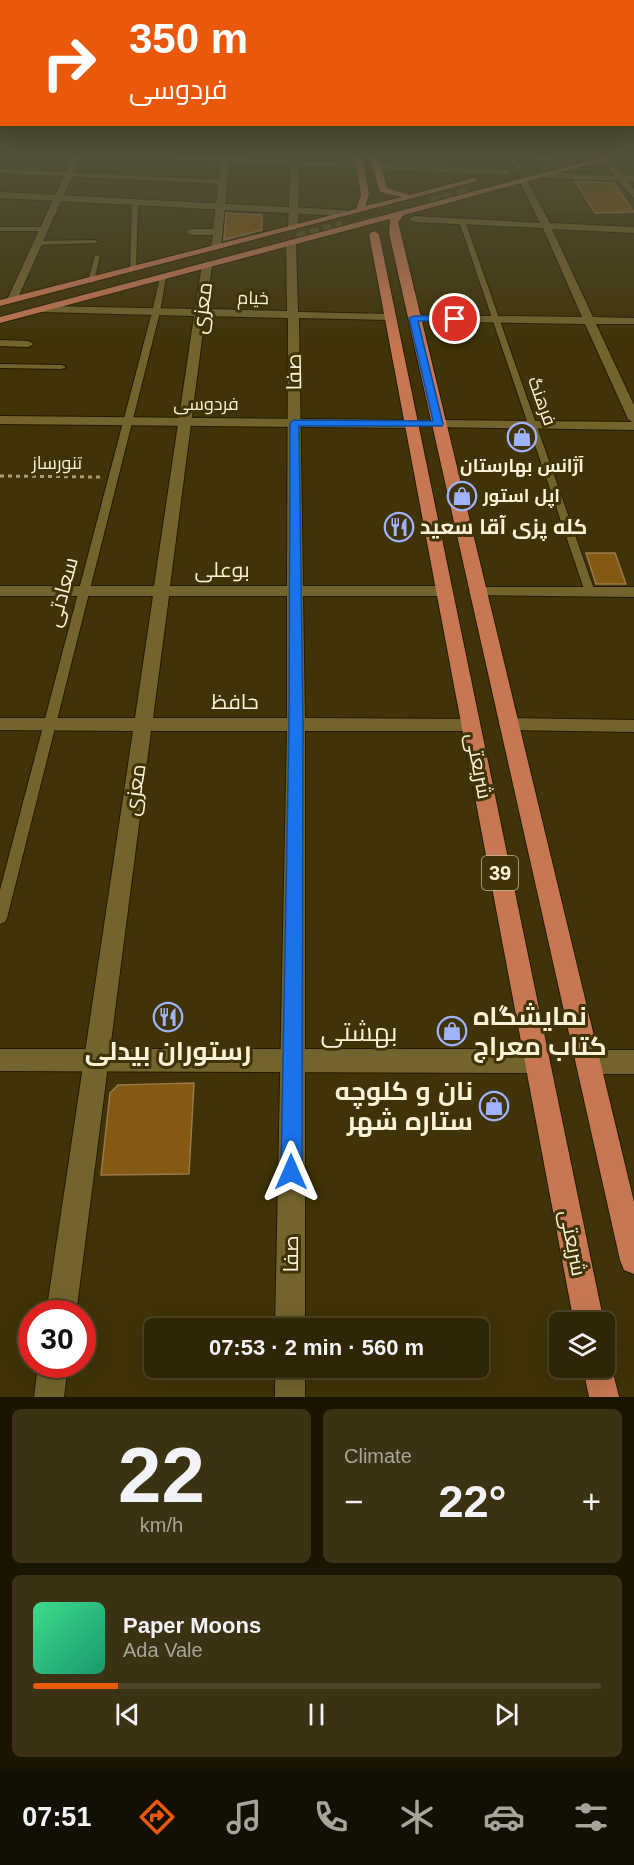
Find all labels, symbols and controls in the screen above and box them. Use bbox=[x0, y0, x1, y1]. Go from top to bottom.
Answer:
text: 350 m bbox=[129, 15, 248, 62]
icon: right bbox=[30, 24, 108, 102]
text: فردوسی bbox=[129, 75, 227, 105]
street label: معزی bbox=[187, 281, 218, 335]
street label: خیام bbox=[237, 288, 269, 310]
pin bbox=[429, 293, 480, 344]
icon: arrive bbox=[438, 302, 471, 335]
street label: صفا bbox=[282, 353, 305, 391]
street label: فرهنگ bbox=[523, 374, 560, 429]
street label: فردوسی bbox=[173, 394, 239, 415]
shop icon: آژانس بهارستان bbox=[506, 421, 538, 453]
street label: تنورساز bbox=[31, 453, 82, 474]
place label: آژانس بهارستان bbox=[460, 456, 584, 477]
shop icon: اپل استور bbox=[446, 480, 478, 512]
place label: اپل استور bbox=[482, 486, 560, 508]
restaurant icon: کله پزی آقا سعید bbox=[383, 511, 415, 543]
place label: کله پزی آقا سعید bbox=[420, 515, 587, 542]
street label: سعادتی bbox=[41, 554, 84, 630]
street label: بوعلی bbox=[194, 558, 250, 583]
street label: حافظ bbox=[211, 690, 259, 713]
street label: شریعتی bbox=[460, 731, 497, 801]
street label: معزی bbox=[120, 763, 151, 818]
road number: 39 bbox=[482, 856, 518, 890]
restaurant icon: رستوران بیدلی bbox=[152, 1001, 184, 1033]
place label: نمایشگاه کتاب معراج bbox=[473, 1001, 607, 1063]
shop icon: نمایشگاه کتاب معراج bbox=[436, 1015, 468, 1047]
street label: بهشتی bbox=[320, 1017, 398, 1048]
place label: رستوران بیدلی bbox=[85, 1036, 251, 1067]
place label: نان و کلوچه ستاره شهر bbox=[335, 1076, 473, 1137]
shop icon: نان و کلوچه ستاره شهر bbox=[478, 1090, 510, 1122]
position arrow bbox=[259, 1140, 323, 1204]
street label: شریعتی bbox=[554, 1208, 591, 1278]
street label: صفا bbox=[279, 1236, 302, 1272]
speed limit sign: 30 bbox=[18, 1300, 96, 1378]
map controls bbox=[549, 1312, 615, 1378]
button: layers bbox=[549, 1312, 615, 1378]
text: 07:53 · 2 min · 560 m bbox=[209, 1335, 424, 1360]
text: 22 bbox=[118, 1431, 205, 1519]
text: Climate bbox=[344, 1445, 412, 1467]
text: 22° bbox=[438, 1476, 507, 1527]
text: − bbox=[344, 1483, 363, 1520]
text: + bbox=[582, 1483, 601, 1520]
text: km/h bbox=[140, 1514, 183, 1536]
text: Paper Moons bbox=[123, 1613, 261, 1638]
text: Ada Vale bbox=[123, 1639, 203, 1661]
icon: previous bbox=[111, 1698, 144, 1731]
icon: pause bbox=[300, 1698, 333, 1731]
icon: next bbox=[490, 1698, 523, 1731]
icon: directions bbox=[136, 1796, 178, 1838]
icon: music bbox=[223, 1796, 265, 1838]
icon: phone bbox=[310, 1796, 352, 1838]
icon: climate bbox=[396, 1796, 438, 1838]
icon: car bbox=[483, 1796, 525, 1838]
icon: filters bbox=[570, 1796, 612, 1838]
text: 07:51 bbox=[22, 1802, 91, 1832]

